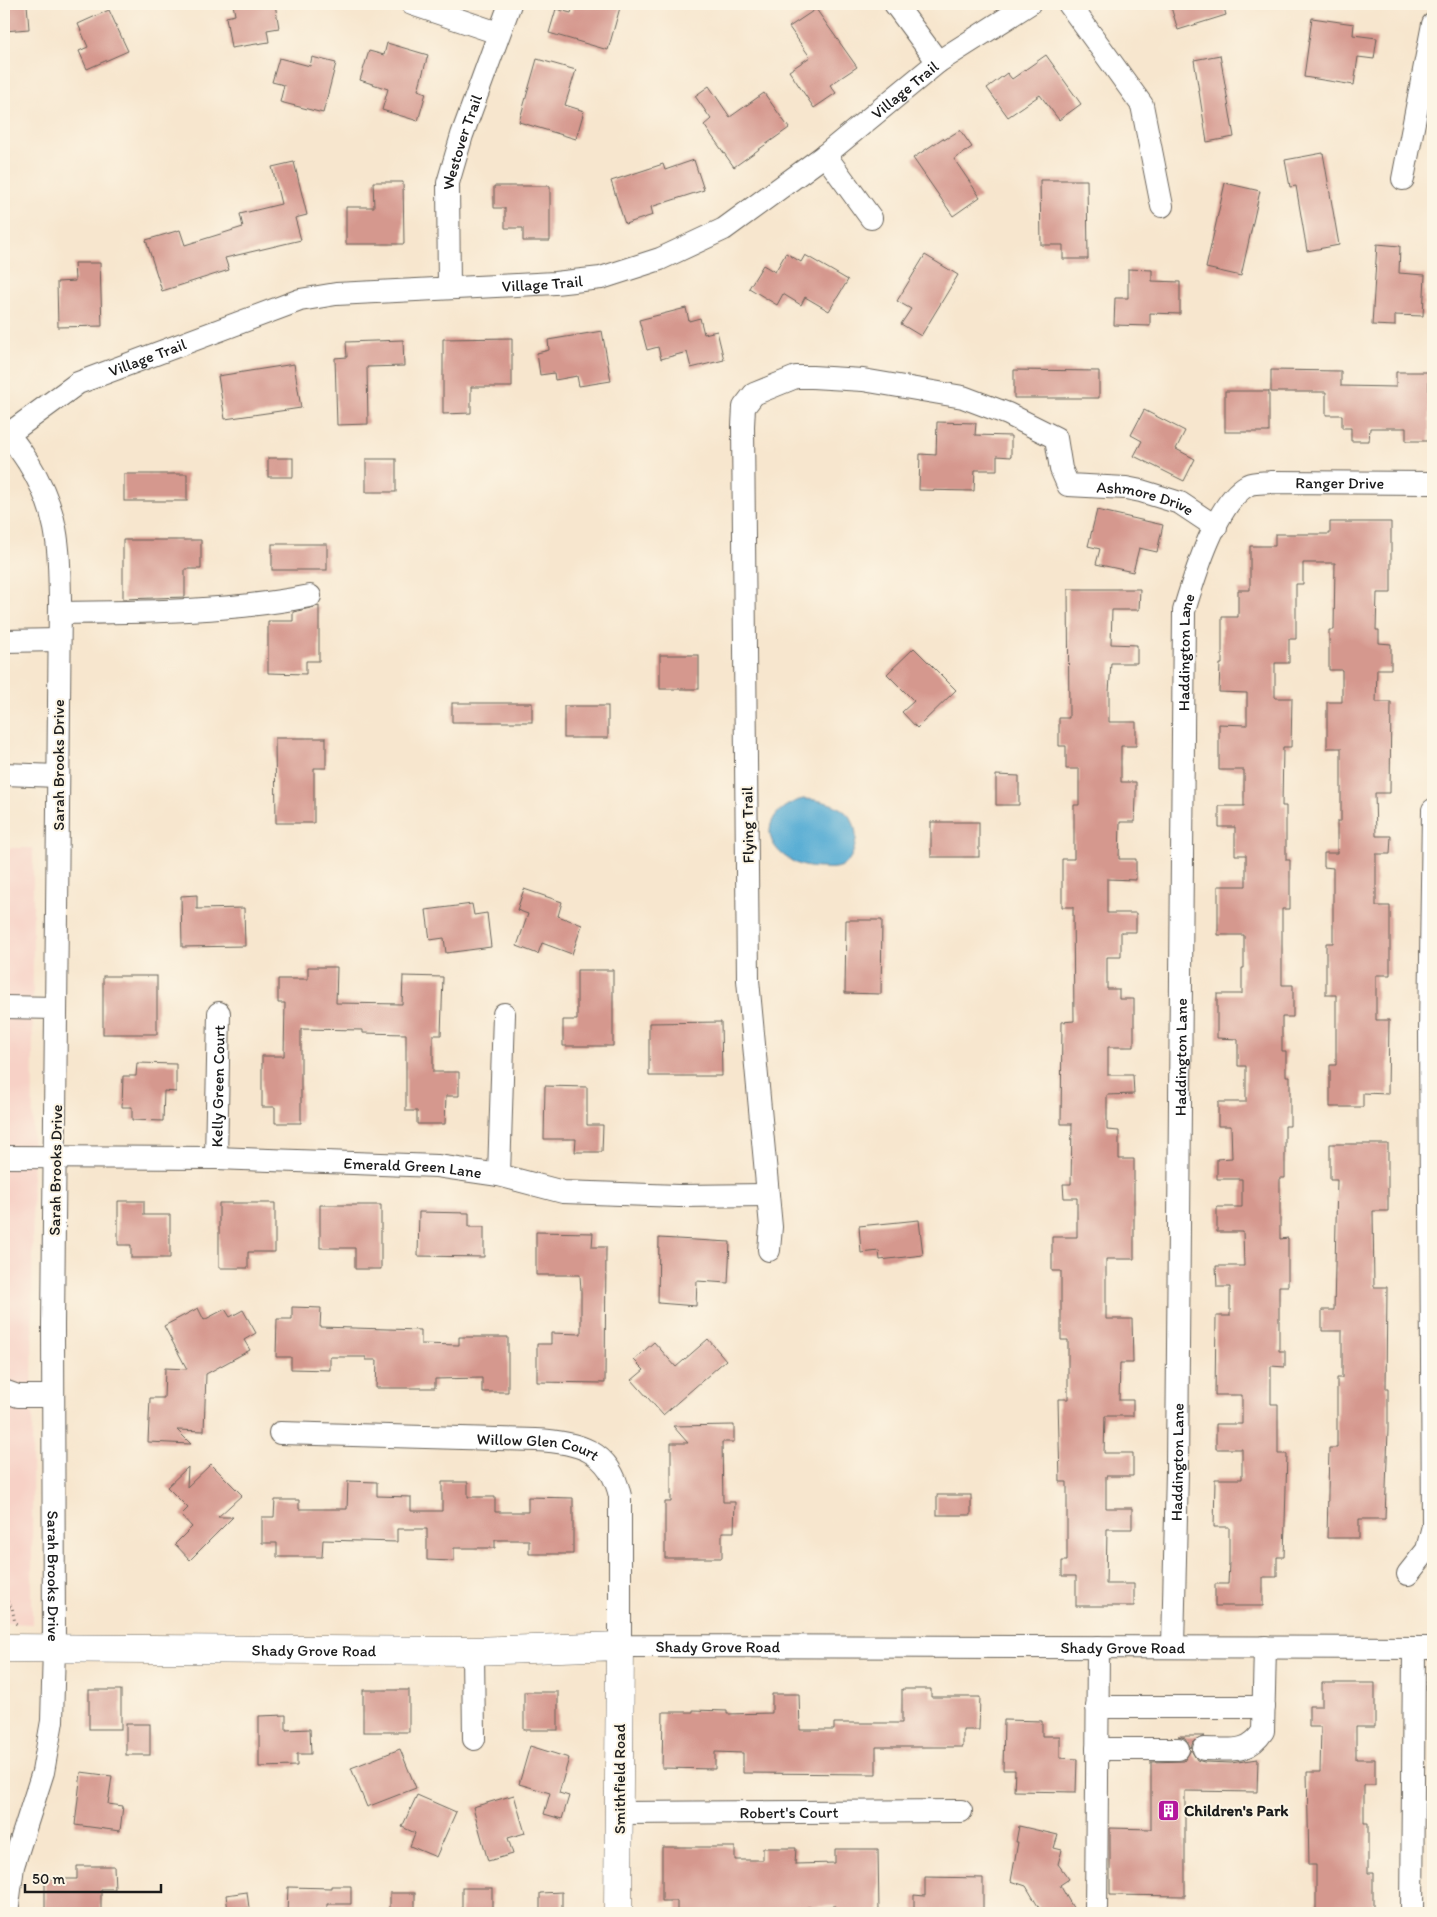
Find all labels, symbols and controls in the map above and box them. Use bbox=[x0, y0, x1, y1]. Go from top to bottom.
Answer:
street label: Village Trail bbox=[868, 56, 943, 123]
street label: Westover Trail bbox=[439, 91, 486, 190]
street label: Village Trail bbox=[501, 271, 584, 296]
street label: Village Trail bbox=[106, 334, 189, 381]
street label: Ranger Drive bbox=[1295, 473, 1384, 493]
street label: Ashmore Drive bbox=[1096, 477, 1198, 520]
street label: Haddington Lane bbox=[1174, 591, 1199, 711]
street label: Sarah Brooks Drive bbox=[49, 699, 68, 831]
street label: Flying Trail bbox=[737, 786, 758, 864]
street label: Haddington Lane bbox=[1171, 998, 1191, 1116]
street label: Kelly Green Court bbox=[207, 1025, 229, 1147]
street label: Sarah Brooks Drive bbox=[45, 1104, 66, 1236]
street label: Emerald Green Lane bbox=[343, 1154, 483, 1182]
street label: Haddington Lane bbox=[1167, 1403, 1188, 1521]
street label: Willow Glen Court bbox=[476, 1429, 603, 1465]
street label: Sarah Brooks Drive bbox=[44, 1510, 63, 1642]
street label: Shady Grove Road bbox=[655, 1637, 780, 1656]
street label: Shady Grove Road bbox=[1060, 1638, 1185, 1657]
street label: Shady Grove Road bbox=[252, 1641, 377, 1660]
street label: Smithfield Road bbox=[610, 1724, 629, 1834]
building icon: Children's Park bbox=[1156, 1798, 1180, 1822]
place label: Children's Park bbox=[1184, 1801, 1289, 1820]
street label: Robert's Court bbox=[740, 1803, 838, 1822]
scale bar bbox=[25, 1862, 161, 1894]
text: 50 m bbox=[32, 1870, 65, 1888]

